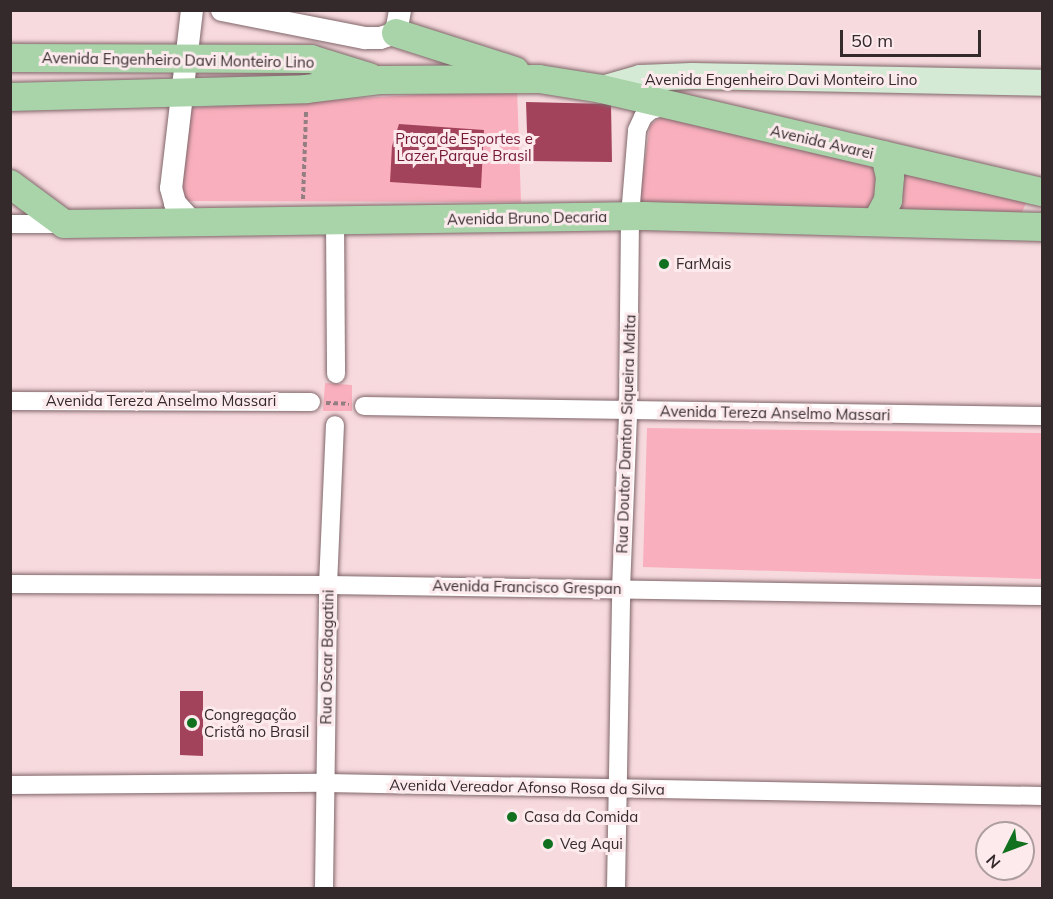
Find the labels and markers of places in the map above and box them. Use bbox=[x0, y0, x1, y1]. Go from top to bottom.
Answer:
place label: FarMais bbox=[676, 255, 731, 273]
marker: FarMais bbox=[657, 257, 671, 271]
place label: Congregação Cristã no Brasil bbox=[204, 705, 309, 740]
marker: Congregação Cristã no Brasil bbox=[185, 716, 199, 730]
place label: Casa da Comida bbox=[524, 808, 638, 826]
marker: Casa da Comida bbox=[505, 810, 519, 824]
place label: Veg Aqui bbox=[560, 835, 623, 853]
marker: Veg Aqui bbox=[541, 837, 555, 851]

